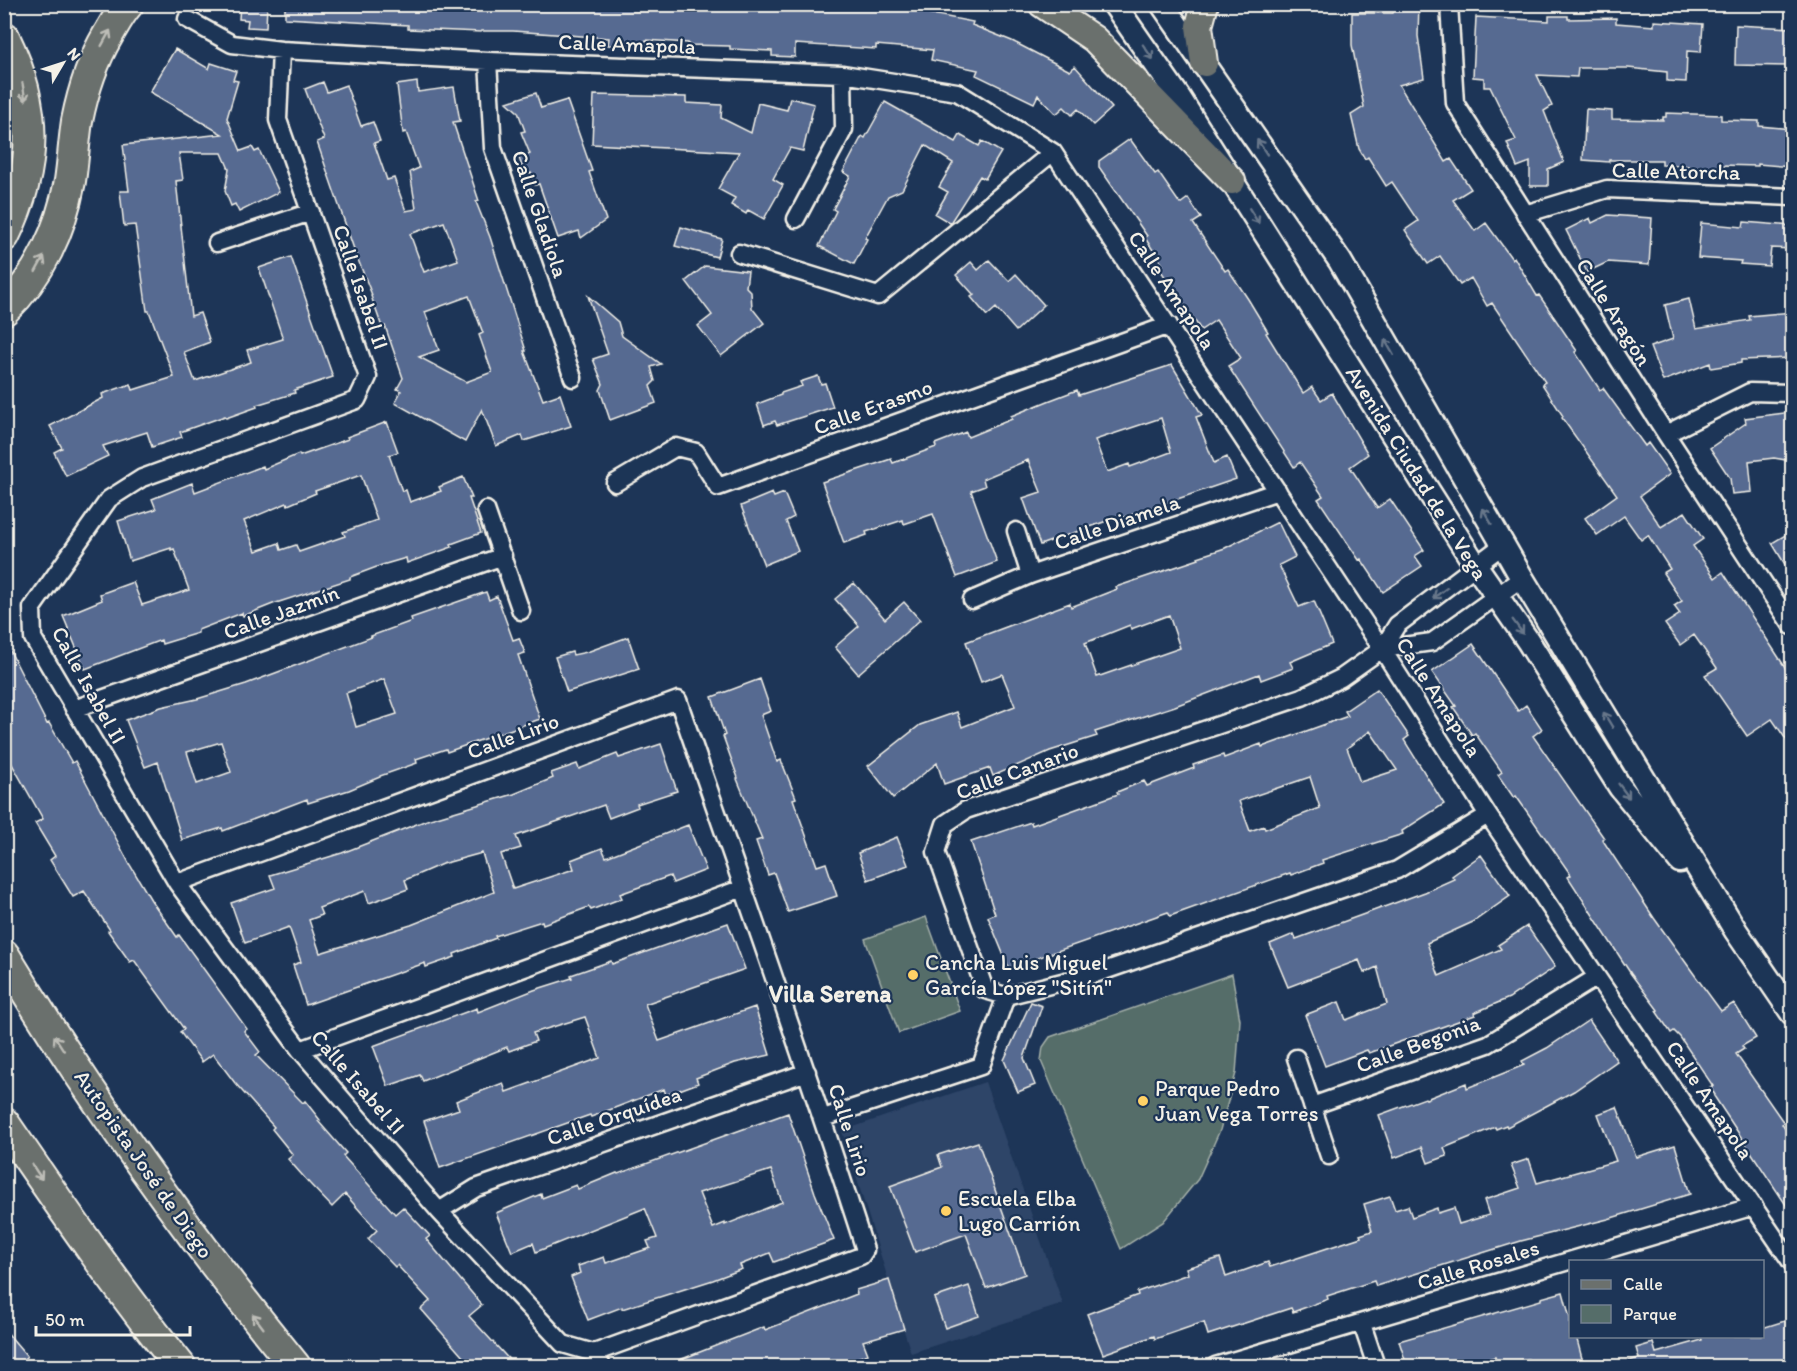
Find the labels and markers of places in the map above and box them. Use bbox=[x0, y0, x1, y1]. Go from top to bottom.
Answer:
place label: Cancha Luis Miguel García López "Sitín" bbox=[925, 949, 1112, 1001]
marker: Cancha Luis Miguel García López "Sitín" bbox=[906, 968, 920, 982]
place label: Parque Pedro Juan Vega Torres bbox=[1155, 1075, 1318, 1127]
marker: Parque Pedro Juan Vega Torres bbox=[1136, 1094, 1150, 1108]
place label: Escuela Elba Lugo Carrión bbox=[958, 1185, 1081, 1237]
marker: Escuela Elba Lugo Carrión bbox=[939, 1204, 953, 1218]

